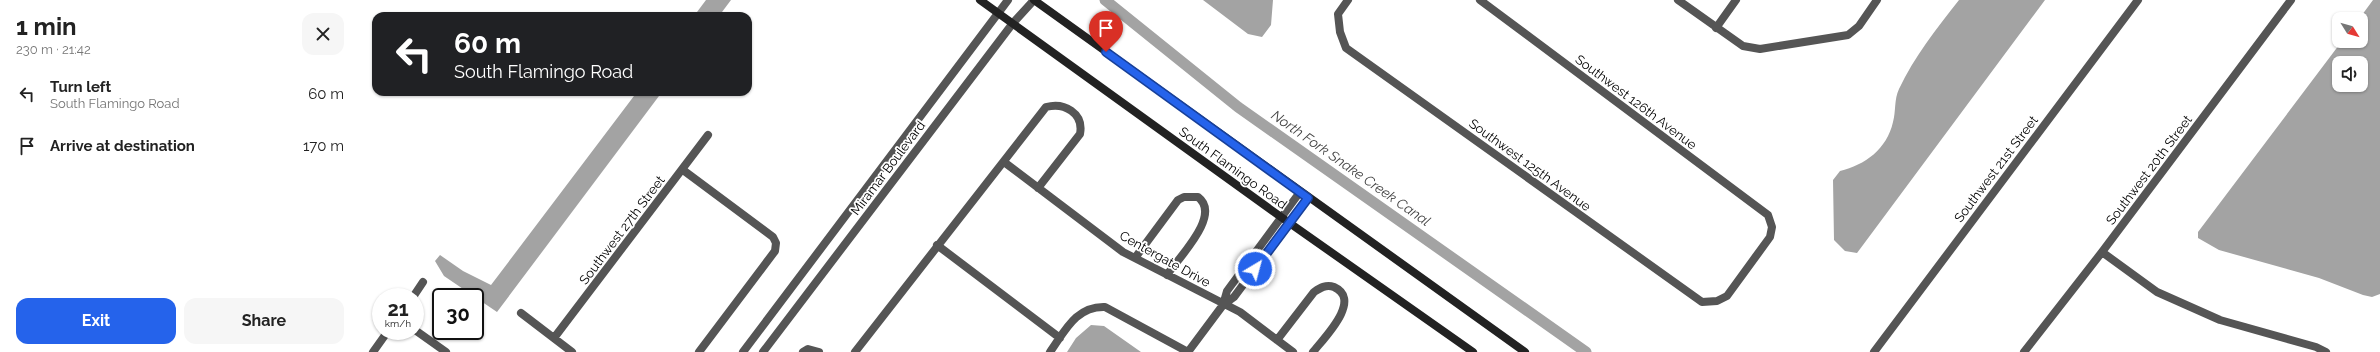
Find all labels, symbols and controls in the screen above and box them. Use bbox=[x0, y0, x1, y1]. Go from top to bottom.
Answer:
pin bbox=[1089, 11, 1123, 52]
text: 1 min bbox=[16, 12, 77, 41]
north arrow bbox=[2332, 12, 2368, 48]
map controls bbox=[2332, 12, 2368, 92]
button: close bbox=[302, 13, 344, 55]
icon: arrive bbox=[1095, 17, 1117, 39]
text: 60 m bbox=[454, 27, 521, 60]
icon: left bbox=[388, 28, 440, 80]
text: 230 m · 21:42 bbox=[16, 42, 91, 57]
street label: Southwest 126th Avenue bbox=[1573, 52, 1700, 153]
button: sound bbox=[2332, 56, 2368, 92]
text: South Flamingo Road bbox=[454, 61, 633, 82]
text: Turn left bbox=[50, 78, 111, 96]
icon: left bbox=[16, 83, 38, 105]
text: 60 m bbox=[308, 85, 344, 103]
text: South Flamingo Road bbox=[50, 96, 180, 111]
water label: North Fork Snake Creek Canal bbox=[1268, 107, 1434, 229]
street label: Southwest 21st Street bbox=[1951, 112, 2041, 225]
street label: Southwest 20th Street bbox=[2103, 112, 2195, 228]
street label: Southwest 125th Avenue bbox=[1466, 116, 1594, 214]
street label: Miramar Boulevard bbox=[848, 118, 928, 218]
street label: South Flamingo Road bbox=[1176, 124, 1290, 212]
icon: arrive bbox=[16, 135, 38, 157]
text: Arrive at destination bbox=[50, 137, 195, 155]
text: 170 m bbox=[303, 137, 344, 155]
street label: Southwest 27th Street bbox=[576, 172, 668, 287]
street label: Centergate Drive bbox=[1117, 228, 1213, 290]
position arrow bbox=[1234, 248, 1276, 290]
speed limit sign: 30 bbox=[432, 288, 484, 340]
text: 21 bbox=[387, 297, 409, 321]
button: Exit bbox=[16, 298, 176, 344]
button: Share bbox=[184, 298, 344, 344]
text: km/h bbox=[385, 318, 411, 329]

